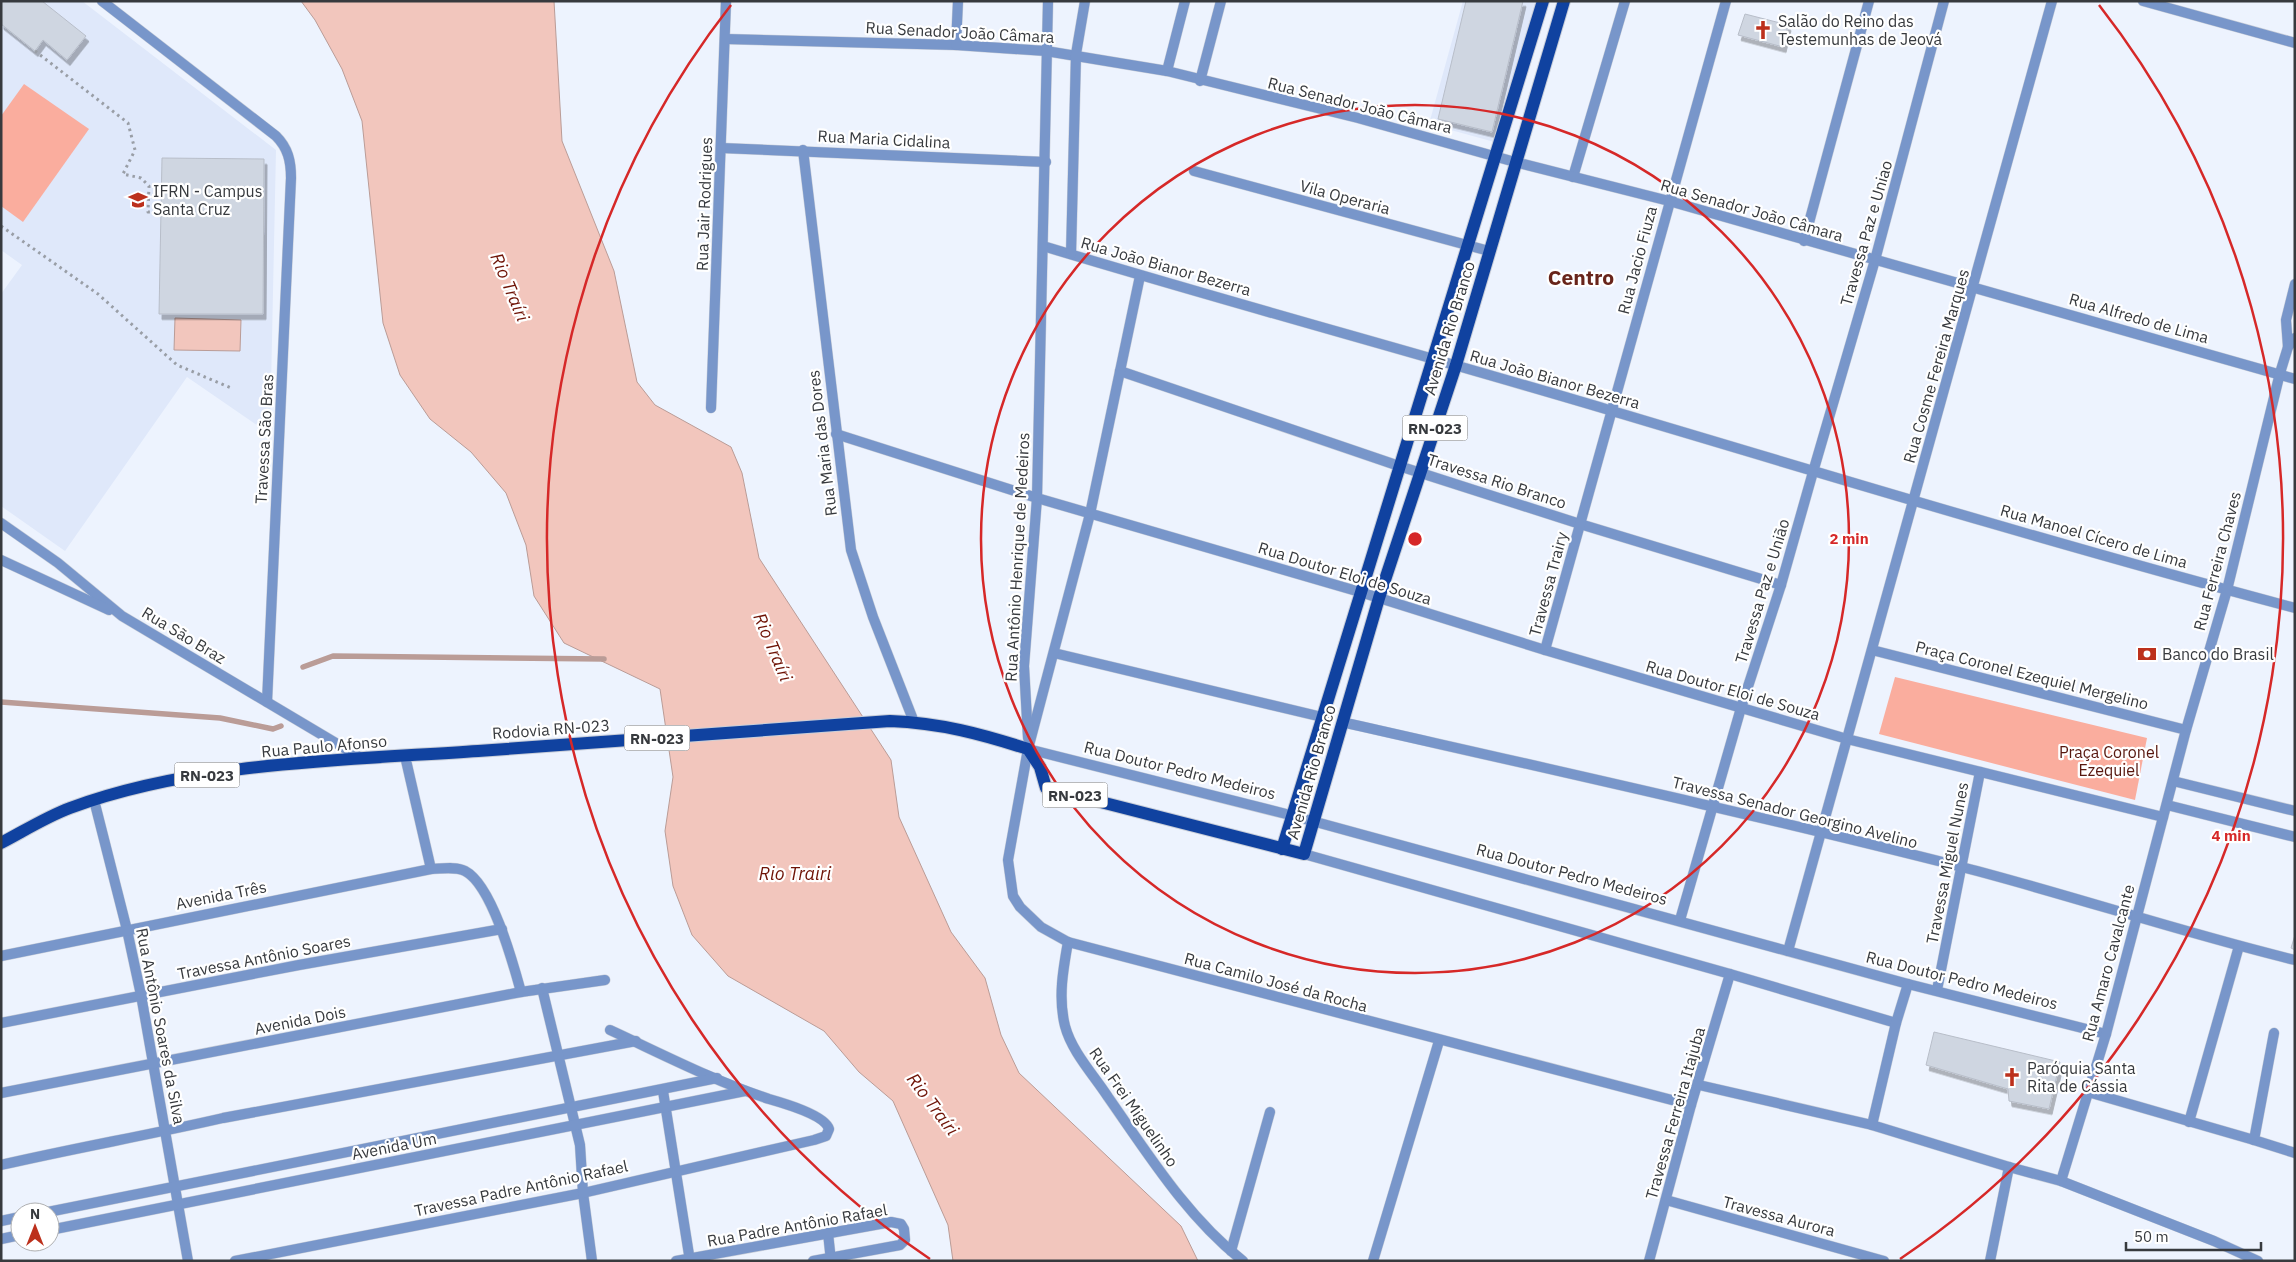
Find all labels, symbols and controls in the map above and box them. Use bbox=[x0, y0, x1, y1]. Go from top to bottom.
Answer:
place label: Salão do Reino das Testemunhas de Jeová bbox=[1778, 11, 1943, 49]
street label: Rua Senador João Câmara bbox=[865, 17, 1055, 47]
church icon: Salão do Reino das Testemunhas de Jeová bbox=[1752, 19, 1774, 41]
street label: Rua Senador João Câmara bbox=[1266, 72, 1455, 138]
street label: Rua Maria Cidalina bbox=[817, 126, 951, 152]
street label: Rua Jair Rodrigues bbox=[692, 137, 716, 271]
street label: Travessa Paz e Uniao bbox=[1836, 158, 1896, 308]
street label: Rua Senador João Câmara bbox=[1658, 174, 1846, 246]
street label: Vila Operaria bbox=[1298, 175, 1393, 219]
place label: IFRN - Campus Santa Cruz bbox=[153, 181, 262, 219]
school or university icon: IFRN - Campus Santa Cruz bbox=[127, 189, 149, 211]
street label: Rua Jacio Fiuza bbox=[1613, 203, 1661, 316]
street label: Rua João Bianor Bezerra bbox=[1079, 232, 1254, 300]
water label: Rio Traíri bbox=[485, 249, 535, 325]
street label: Avenida Rio Branco bbox=[1419, 259, 1479, 397]
district label: Centro bbox=[1548, 263, 1614, 291]
street label: Rua Cosme Fereira Marques bbox=[1899, 267, 1973, 465]
street label: Rua Alfredo de Lima bbox=[2067, 288, 2212, 348]
street label: Rua João Bianor Bezerra bbox=[1468, 345, 1643, 413]
street label: Rua Maria das Dores bbox=[803, 369, 841, 517]
street label: Travessa São Bras bbox=[251, 373, 277, 505]
road number: RN-023 bbox=[1402, 416, 1468, 440]
street label: Rua Antônio Henrique de Medeiros bbox=[1000, 432, 1034, 682]
street label: Travessa Rio Branco bbox=[1425, 449, 1569, 513]
street label: Rua Ferreira Chaves bbox=[2189, 489, 2245, 633]
street label: Rua Manoel Cícero de Lima bbox=[1998, 500, 2190, 572]
street label: Travessa Paz e União bbox=[1730, 516, 1794, 666]
street label: Travessa Trairy bbox=[1524, 529, 1572, 639]
text: 2 min bbox=[1829, 529, 1869, 548]
centre of rings bbox=[1406, 530, 1424, 548]
street label: Rua Doutor Eloi de Souza bbox=[1256, 537, 1434, 609]
street label: Rua São Braz bbox=[138, 602, 230, 668]
water label: Rio Traíri bbox=[748, 609, 798, 685]
street label: Praça Coronel Ezequiel Mergelino bbox=[1913, 636, 2151, 714]
bank icon: Banco do Brasil bbox=[2136, 643, 2158, 665]
place label: Banco do Brasil bbox=[2162, 644, 2274, 664]
street label: Rua Doutor Eloi de Souza bbox=[1644, 656, 1823, 725]
street label: Avenida Rio Branco bbox=[1282, 702, 1340, 842]
street label: Rodovia RN-023 bbox=[491, 715, 611, 743]
road number: RN-023 bbox=[624, 726, 690, 750]
street label: Rua Paulo Afonso bbox=[260, 731, 388, 761]
street label: Rua Doutor Pedro Medeiros bbox=[1082, 736, 1278, 804]
park label: Praça Coronel Ezequiel bbox=[2059, 742, 2159, 780]
road number: RN-023 bbox=[174, 762, 240, 788]
street label: Travessa Senador Georgino Avelino bbox=[1670, 772, 1920, 852]
street label: Travessa Miguel Nunes bbox=[1921, 780, 1973, 946]
road number: RN-023 bbox=[1042, 782, 1108, 808]
text: 4 min bbox=[2211, 826, 2251, 845]
street label: Rua Doutor Pedro Medeiros bbox=[1474, 839, 1670, 909]
water label: Rio Trairi bbox=[759, 862, 831, 885]
street label: Avenida Três bbox=[174, 876, 268, 914]
street label: Rua Amaro Cavalcante bbox=[2077, 882, 2139, 1044]
street label: Rua Antônio Soares da Silva bbox=[132, 926, 190, 1126]
street label: Travessa Antônio Soares bbox=[176, 930, 352, 984]
street label: Rua Doutor Pedro Medeiros bbox=[1864, 946, 2060, 1014]
street label: Rua Camilo José da Rocha bbox=[1182, 948, 1370, 1016]
street label: Avenida Dois bbox=[253, 1001, 347, 1039]
street label: Travessa Ferreira Itajuba bbox=[1641, 1024, 1709, 1201]
street label: Rua Frei Miguelinho bbox=[1085, 1043, 1183, 1171]
place label: Paróquia Santa Rita de Cássia bbox=[2027, 1058, 2136, 1096]
church icon: Paróquia Santa Rita de Cássia bbox=[2001, 1066, 2023, 1088]
water label: Rio Traíri bbox=[902, 1068, 964, 1140]
street label: Avenida Um bbox=[350, 1128, 438, 1164]
street label: Travessa Padre Antônio Rafael bbox=[412, 1156, 630, 1220]
street label: Travessa Aurora bbox=[1721, 1191, 1838, 1241]
street label: Rua Padre Antônio Rafael bbox=[705, 1199, 889, 1251]
north arrow bbox=[10, 1202, 60, 1252]
text: N bbox=[30, 1205, 40, 1223]
scale bar bbox=[2126, 1220, 2261, 1252]
text: 50 m bbox=[2134, 1227, 2169, 1246]

